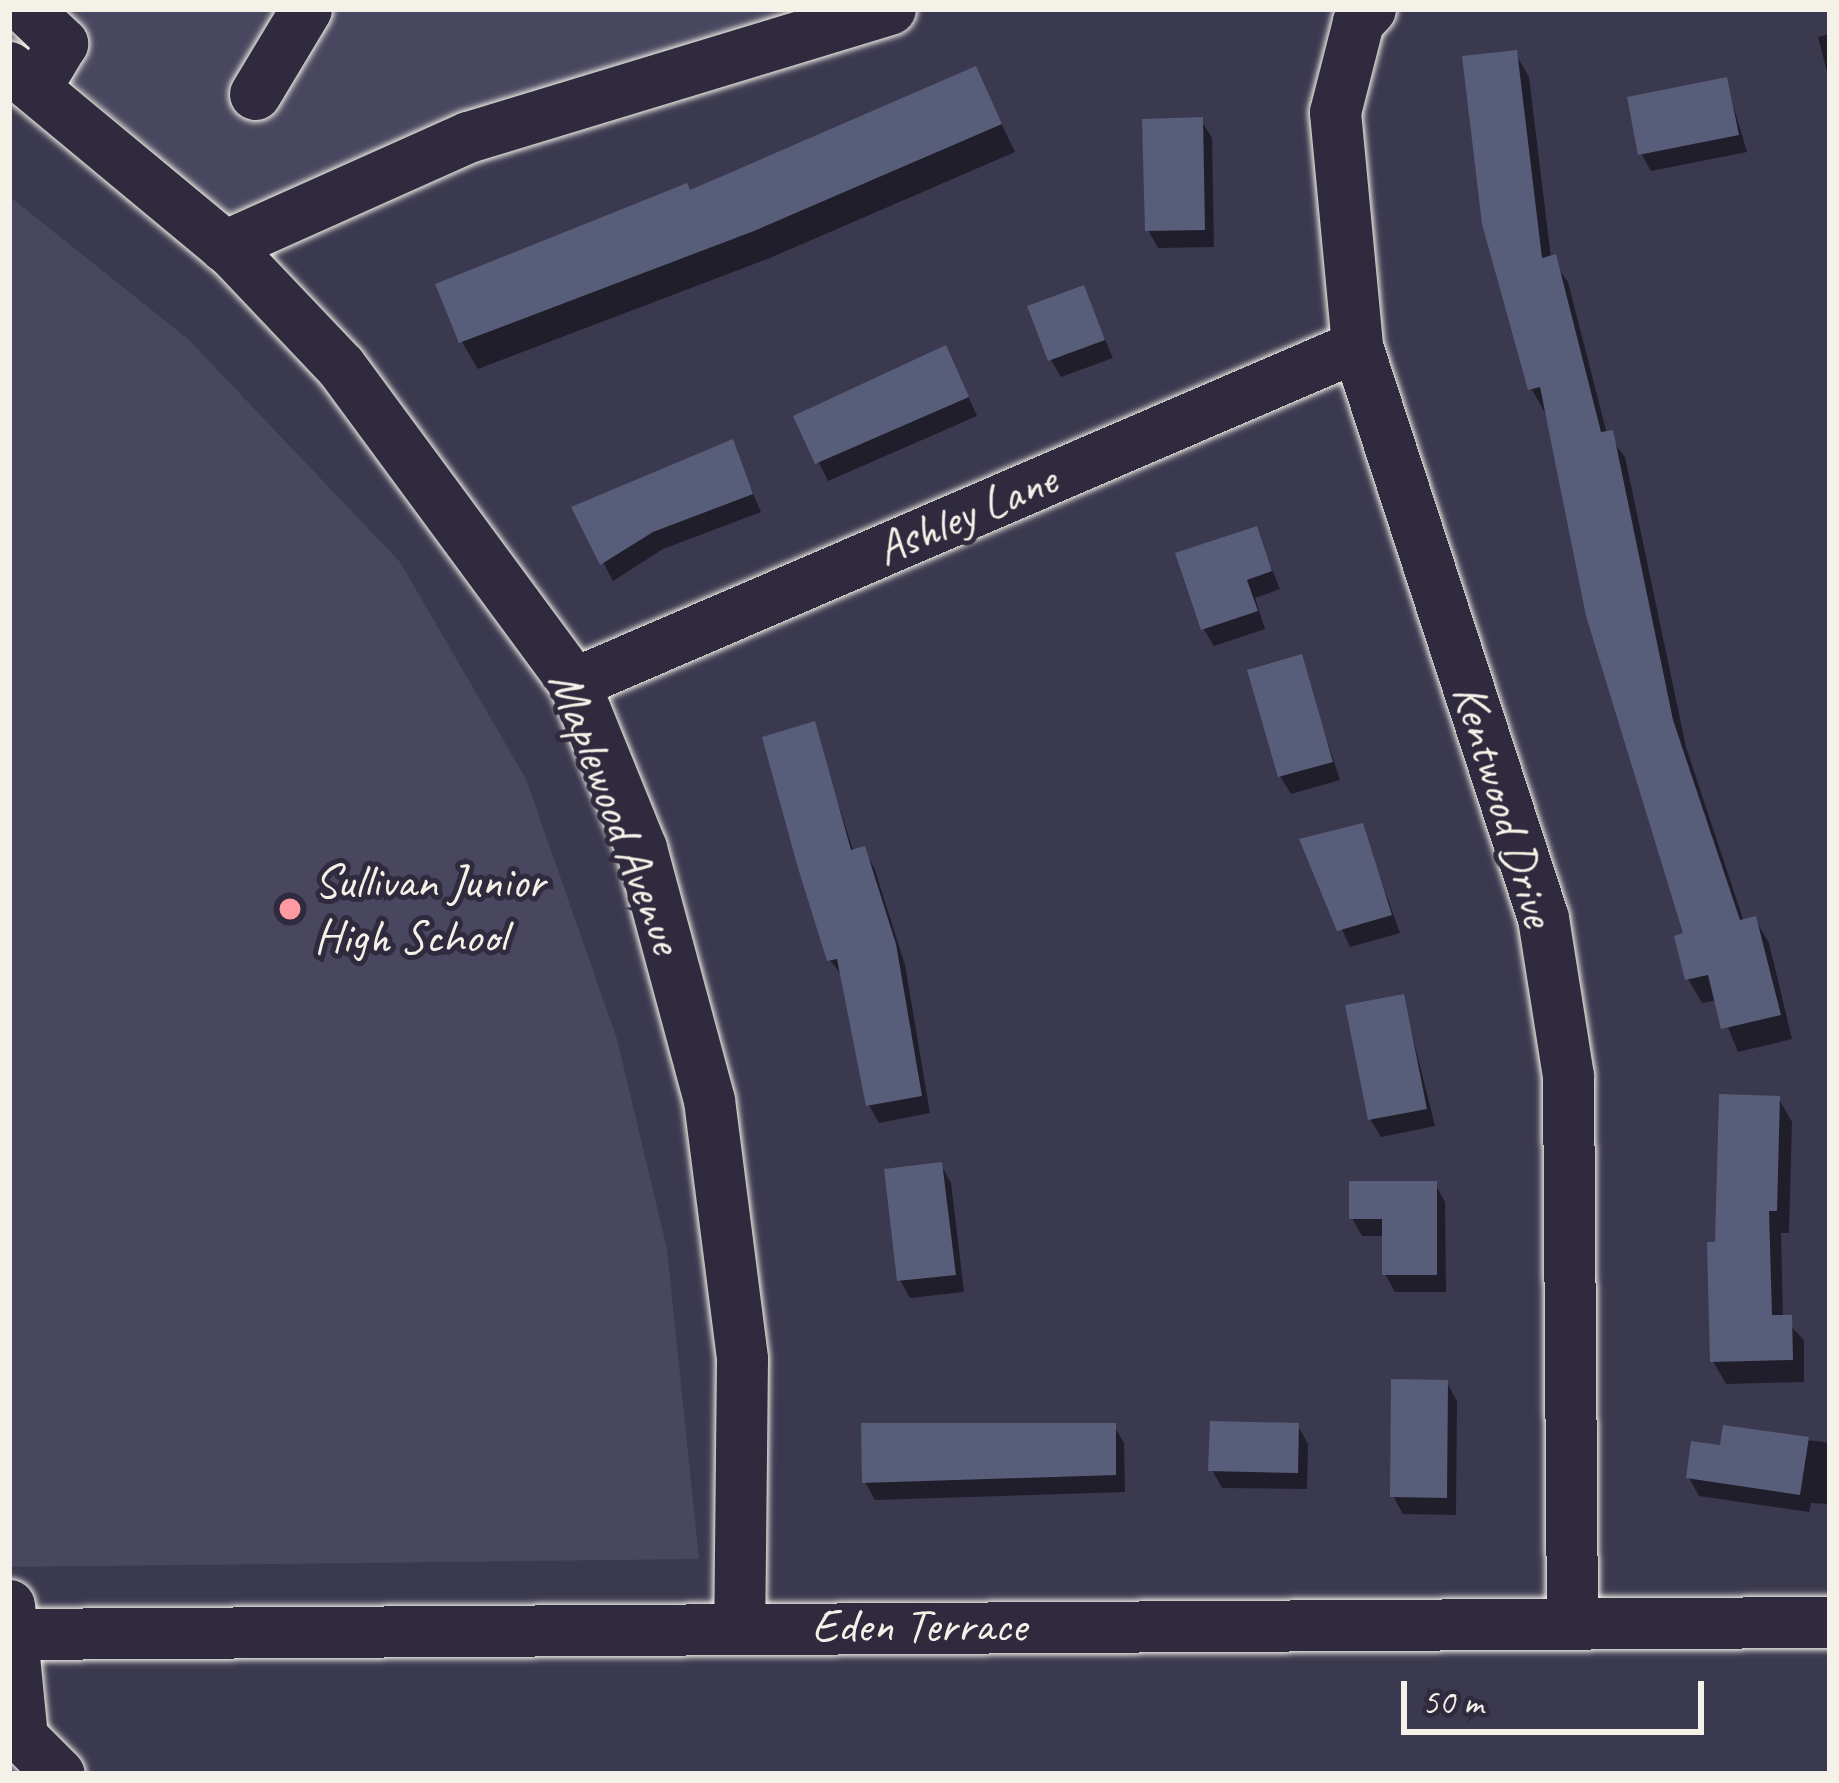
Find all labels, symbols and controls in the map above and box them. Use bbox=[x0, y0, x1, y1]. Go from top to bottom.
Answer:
street label: Ashley Lane bbox=[866, 450, 1066, 578]
street label: Maplewood Avenue bbox=[536, 663, 696, 961]
street label: Kentwood Drive bbox=[1440, 677, 1568, 933]
place label: Sullivan Junior High School bbox=[314, 852, 545, 965]
marker: Sullivan Junior High School bbox=[277, 896, 303, 922]
street label: Eden Terrace bbox=[812, 1597, 1026, 1655]
scale bar bbox=[1407, 1657, 1710, 1731]
text: 50 m bbox=[1422, 1679, 1483, 1725]

